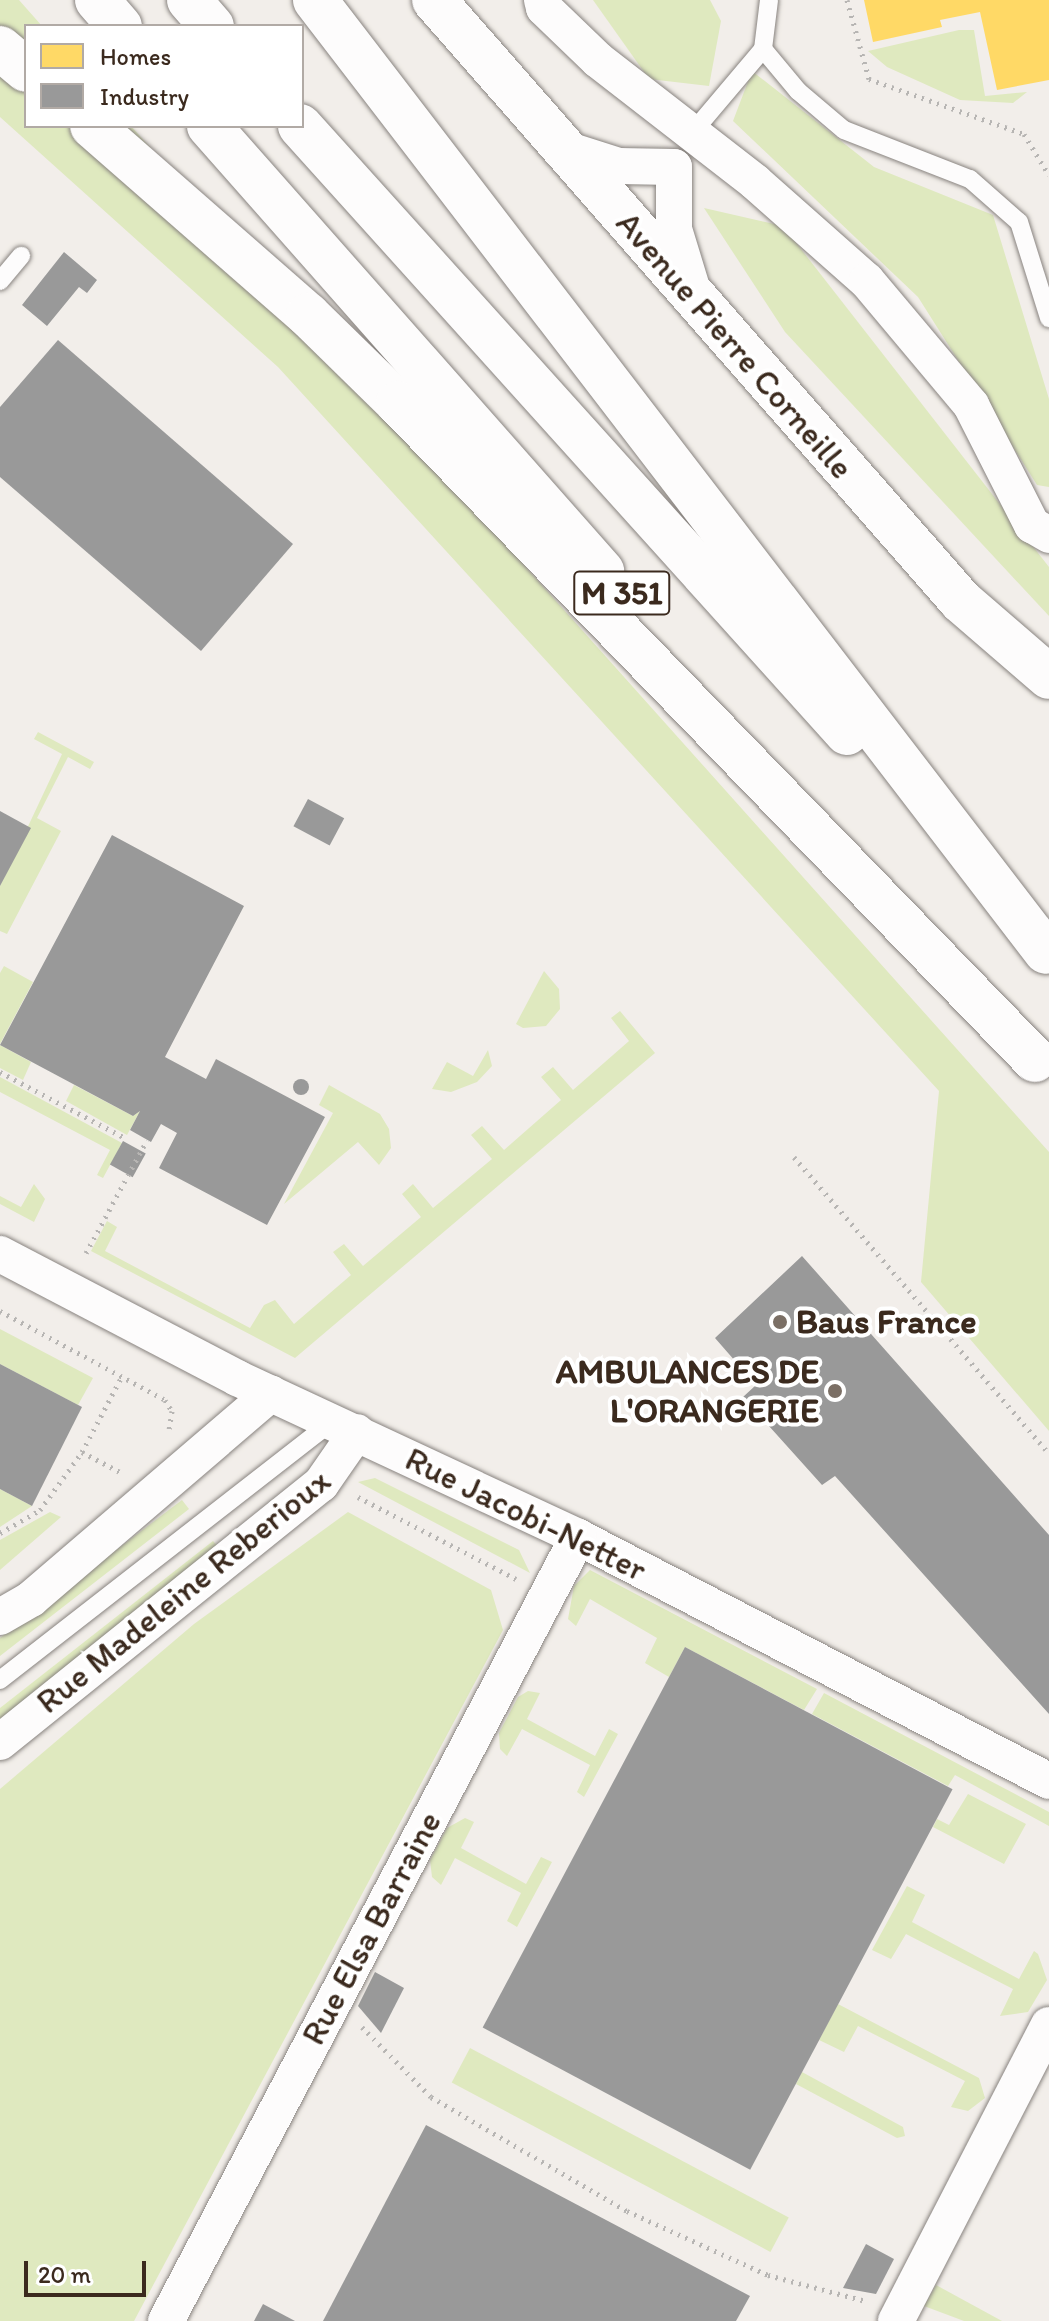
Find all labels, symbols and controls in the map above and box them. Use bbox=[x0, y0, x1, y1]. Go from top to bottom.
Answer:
legend bbox=[24, 24, 304, 128]
text: Homes bbox=[100, 42, 171, 71]
text: Industry bbox=[100, 82, 189, 111]
street label: Avenue Pierre Corneille bbox=[608, 203, 862, 487]
road number: M 351 bbox=[572, 565, 672, 621]
place label: Baus France bbox=[796, 1302, 976, 1342]
marker: Baus France bbox=[771, 1313, 789, 1331]
place label: AMBULANCES DE L'ORANGERIE bbox=[556, 1351, 819, 1430]
marker: AMBULANCES DE L'ORANGERIE bbox=[826, 1382, 844, 1400]
street label: Rue Jacobi-Netter bbox=[399, 1438, 653, 1590]
street label: Rue Madeleine Reberioux bbox=[28, 1460, 338, 1722]
street label: Rue Elsa Barraine bbox=[292, 1804, 450, 2052]
scale bar bbox=[28, 2245, 150, 2295]
text: 20 m bbox=[38, 2260, 91, 2289]

